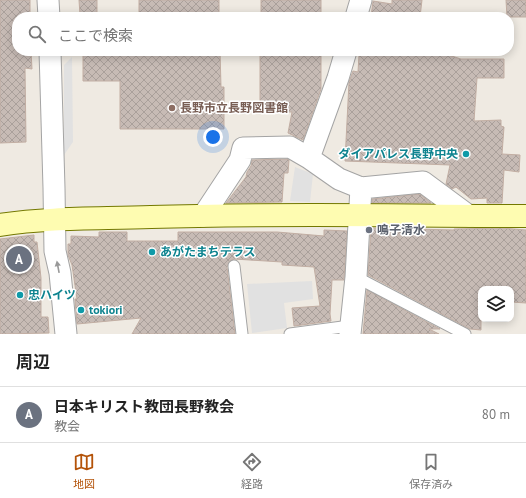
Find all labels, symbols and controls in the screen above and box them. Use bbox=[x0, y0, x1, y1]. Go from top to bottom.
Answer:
search box bbox=[12, 12, 514, 56]
icon: search bbox=[26, 23, 48, 45]
text: ここで検索 bbox=[58, 26, 133, 45]
place label: 長野市立長野図書館 bbox=[180, 100, 288, 115]
marker: 長野市立長野図書館 bbox=[167, 103, 177, 113]
your location bbox=[203, 127, 223, 147]
place label: ダイアパレス長野中央 bbox=[338, 146, 458, 161]
marker: ダイアパレス長野中央 bbox=[461, 149, 471, 159]
place label: 鳴子清水 bbox=[377, 222, 425, 237]
marker: 鳴子清水 bbox=[364, 225, 374, 235]
pin: A bbox=[6, 244, 32, 274]
place label: あがたまちテラス bbox=[160, 244, 255, 259]
marker: あがたまちテラス bbox=[147, 247, 157, 257]
one-way arrow bbox=[55, 261, 61, 274]
map controls bbox=[478, 286, 514, 322]
button: layers bbox=[478, 286, 514, 322]
place label: 忠ハイツ bbox=[28, 287, 76, 302]
marker: 忠ハイツ bbox=[15, 290, 25, 300]
place label: tokiori bbox=[89, 302, 123, 317]
marker: tokiori bbox=[76, 305, 86, 315]
text: 周辺 bbox=[16, 351, 50, 373]
text: 日本キリスト教団長野教会 bbox=[54, 397, 234, 416]
text: A bbox=[25, 406, 33, 423]
text: 80 m bbox=[482, 406, 510, 423]
text: 教会 bbox=[54, 418, 80, 435]
tab: 地図 bbox=[73, 451, 95, 491]
tab: 経路 bbox=[241, 451, 263, 491]
tab: 保存済み bbox=[409, 451, 453, 491]

